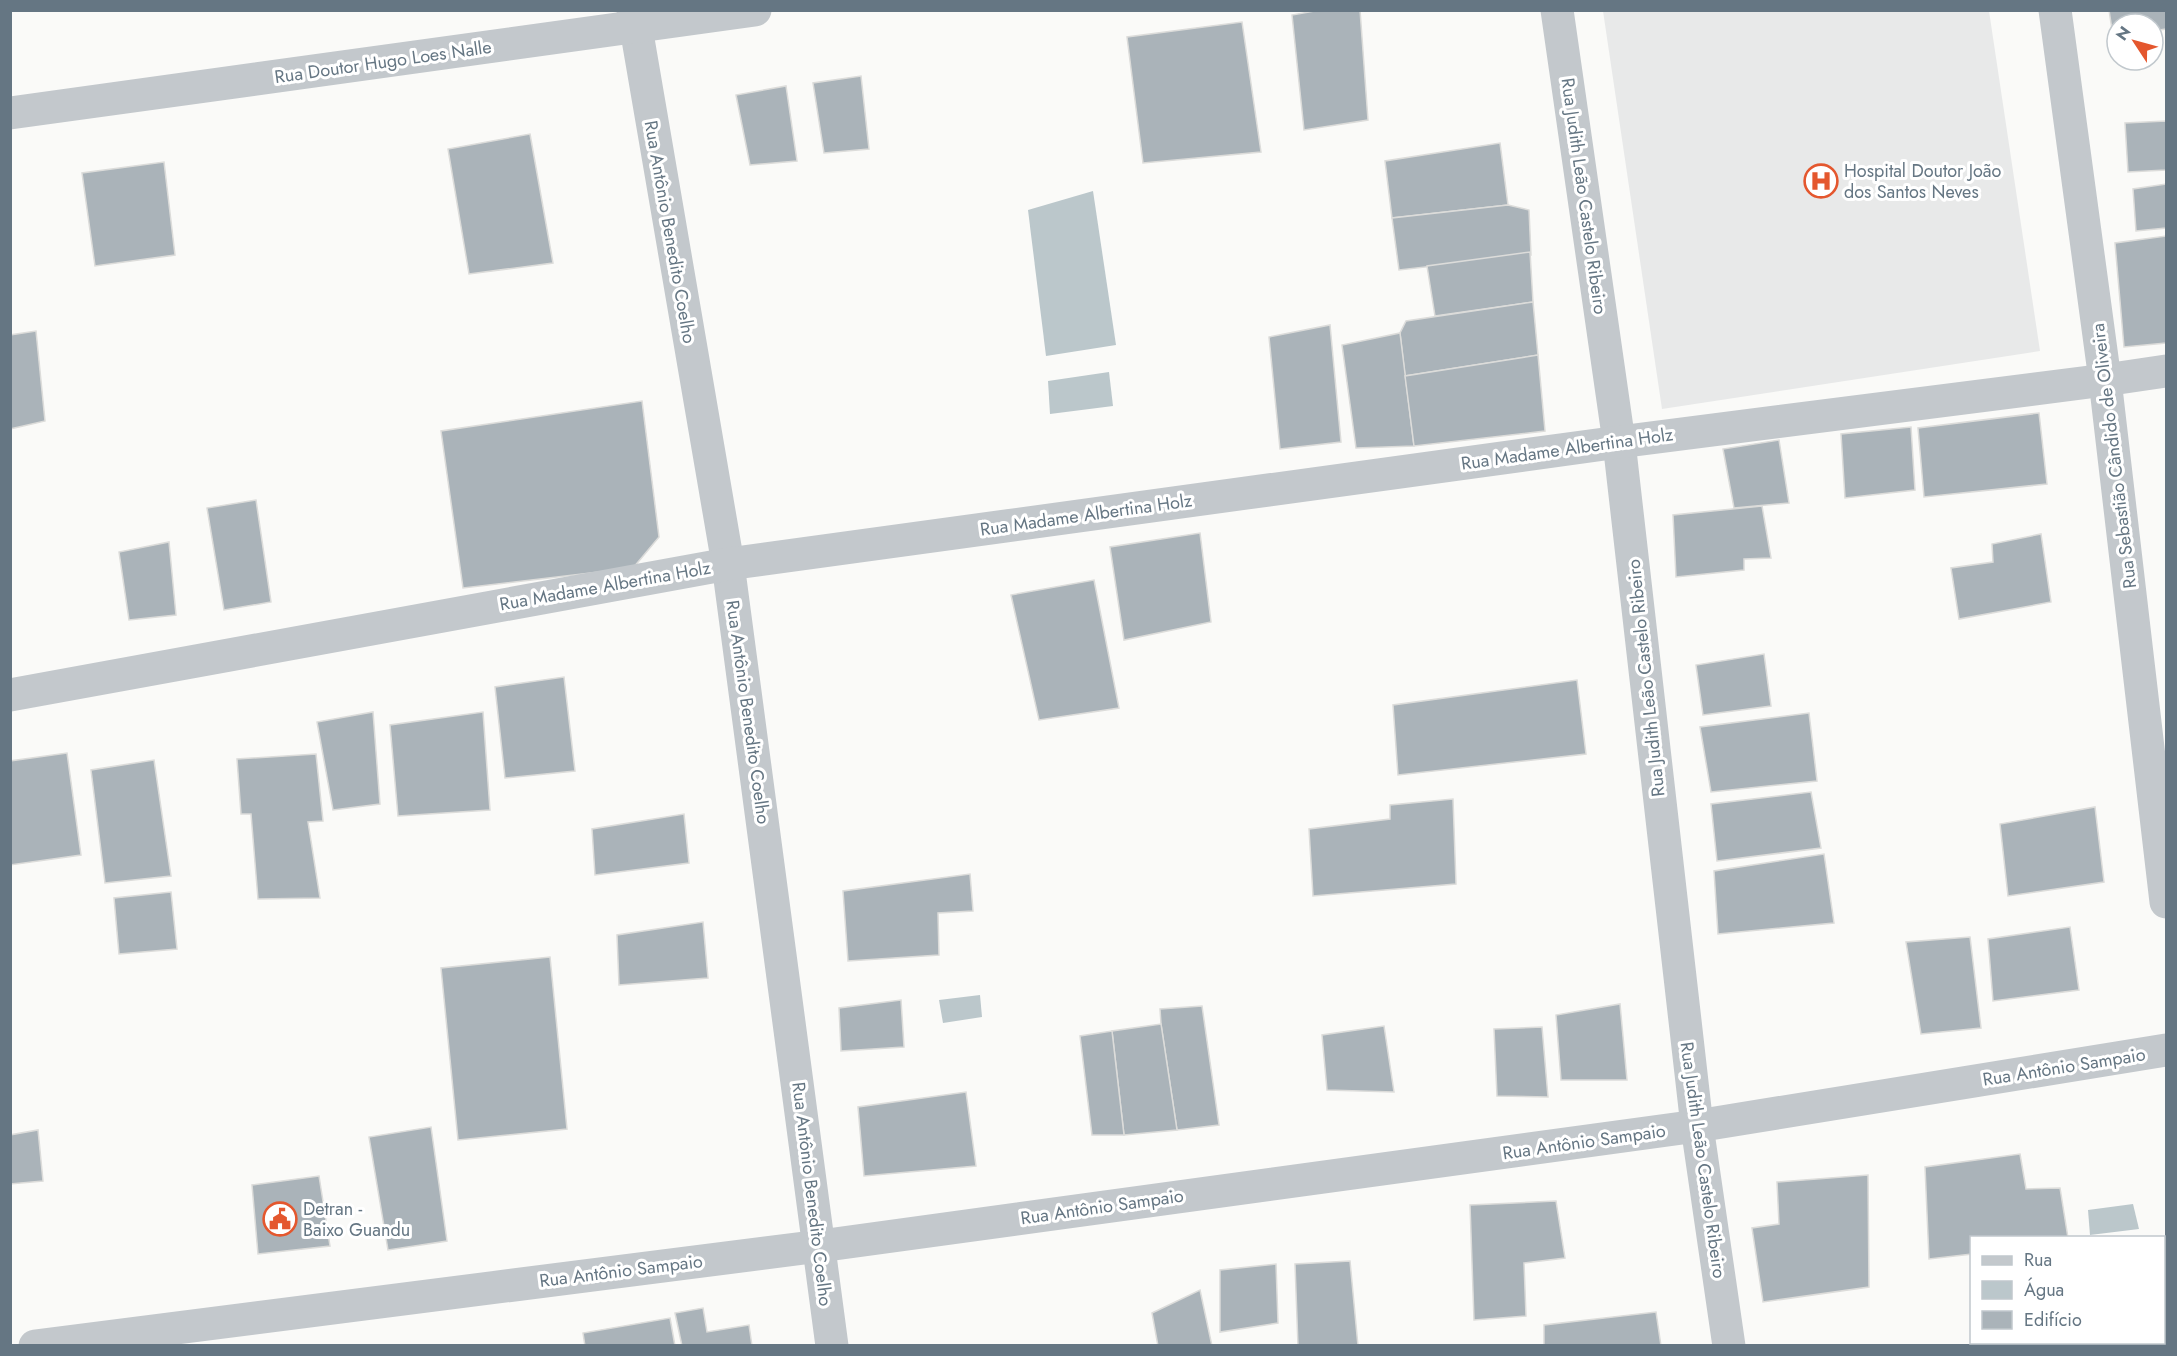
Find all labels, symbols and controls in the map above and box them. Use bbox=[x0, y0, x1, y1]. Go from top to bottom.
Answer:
north arrow bbox=[2105, 12, 2165, 72]
text: N bbox=[2110, 22, 2136, 45]
street label: Rua Doutor Hugo Loes Nalle bbox=[273, 34, 493, 90]
street label: Rua Judith Leão Castelo Ribeiro bbox=[1555, 76, 1614, 316]
street label: Rua Antônio Benedito Coelho bbox=[638, 119, 702, 346]
place label: Hospital Doutor João dos Santos Neves bbox=[1844, 158, 2002, 205]
hospital icon: Hospital Doutor João dos Santos Neves bbox=[1803, 163, 1839, 199]
street label: Rua Sebastião Cândido de Oliveira bbox=[2085, 322, 2143, 590]
street label: Rua Madame Albertina Holz bbox=[1459, 421, 1675, 477]
street label: Rua Madame Albertina Holz bbox=[978, 487, 1194, 543]
street label: Rua Madame Albertina Holz bbox=[497, 555, 713, 617]
street label: Rua Judith Leão Castelo Ribeiro bbox=[1621, 558, 1671, 798]
street label: Rua Antônio Benedito Coelho bbox=[719, 598, 777, 826]
street label: Rua Judith Leão Castelo Ribeiro bbox=[1674, 1040, 1733, 1280]
street label: Rua Antônio Sampaio bbox=[1981, 1041, 2147, 1093]
street label: Rua Antônio Benedito Coelho bbox=[785, 1080, 839, 1308]
street label: Rua Antônio Sampaio bbox=[1501, 1118, 1667, 1166]
street label: Rua Antônio Sampaio bbox=[1019, 1183, 1185, 1231]
place label: Detran - Baixo Guandu bbox=[303, 1196, 410, 1243]
public building icon: Detran - Baixo Guandu bbox=[262, 1201, 298, 1237]
legend bbox=[1970, 1236, 2165, 1344]
text: Rua bbox=[2024, 1247, 2052, 1273]
street label: Rua Antônio Sampaio bbox=[538, 1248, 704, 1294]
text: Água bbox=[2024, 1277, 2064, 1303]
text: Edifício bbox=[2024, 1307, 2082, 1333]

